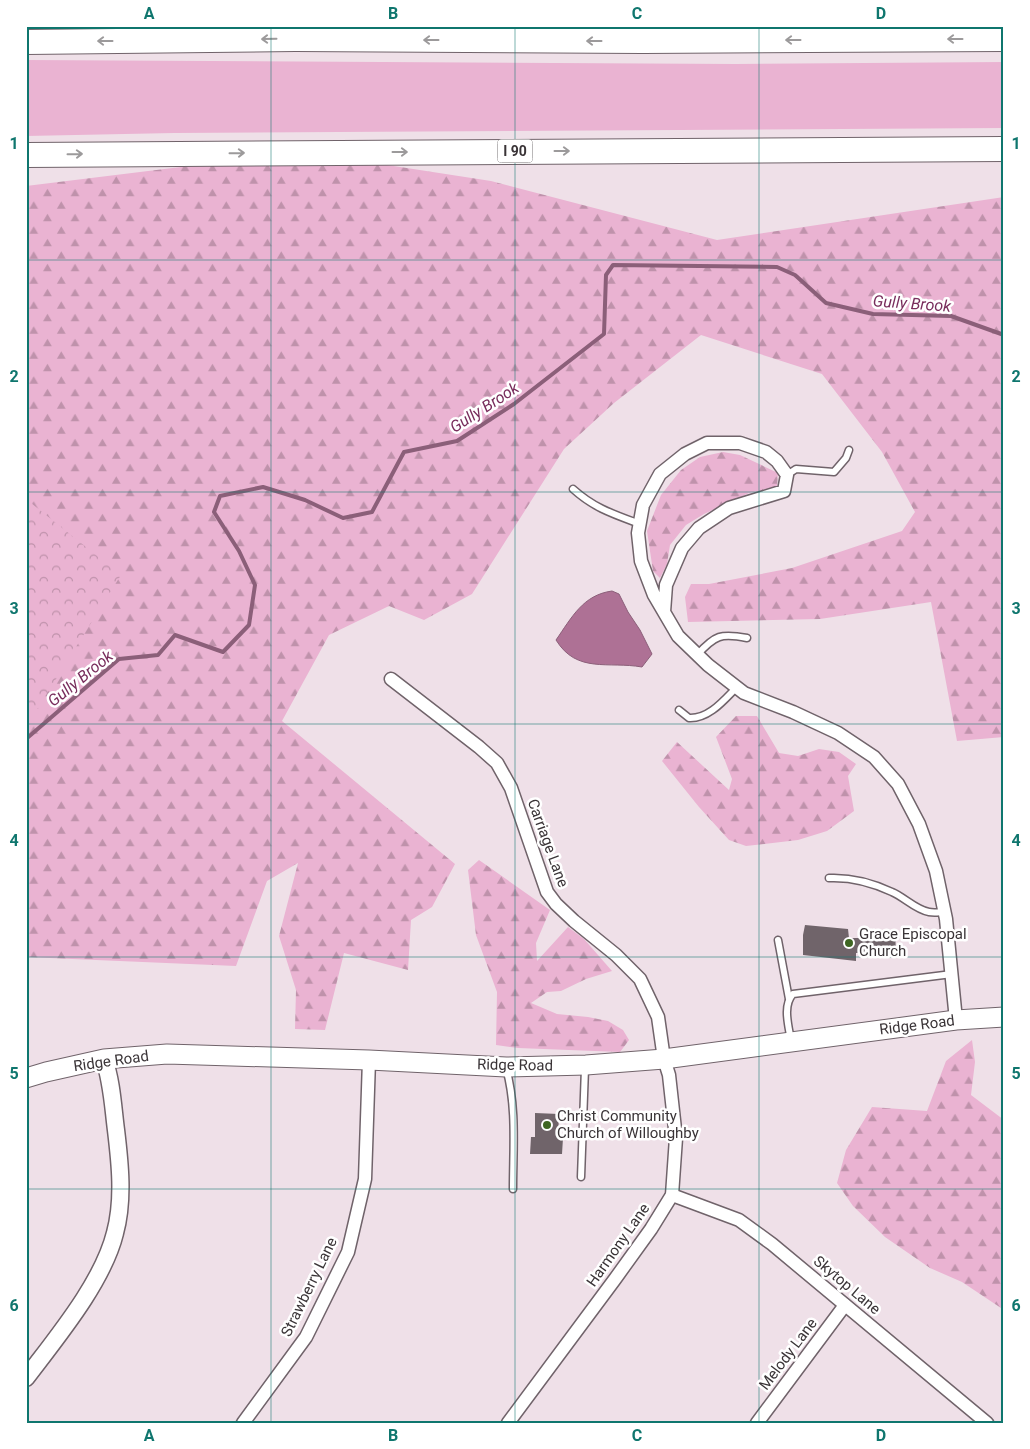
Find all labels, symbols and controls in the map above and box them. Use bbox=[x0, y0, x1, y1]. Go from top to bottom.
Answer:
text: A bbox=[144, 4, 155, 23]
text: B bbox=[388, 4, 398, 23]
text: C bbox=[632, 4, 642, 23]
text: D bbox=[876, 4, 886, 23]
one-way arrow bbox=[261, 35, 277, 44]
one-way arrow bbox=[424, 35, 440, 45]
one-way arrow bbox=[785, 35, 801, 45]
one-way arrow bbox=[947, 35, 963, 44]
one-way arrow bbox=[98, 36, 114, 46]
one-way arrow bbox=[586, 36, 602, 46]
text: 1 bbox=[9, 134, 19, 153]
text: 1 bbox=[1011, 134, 1021, 153]
road number: I 90 bbox=[498, 140, 532, 162]
one-way arrow bbox=[554, 146, 570, 156]
one-way arrow bbox=[392, 147, 408, 156]
one-way arrow bbox=[229, 148, 245, 157]
one-way arrow bbox=[66, 149, 83, 159]
water label: Gully Brook bbox=[872, 291, 953, 316]
text: 2 bbox=[9, 367, 19, 386]
text: 2 bbox=[1011, 367, 1021, 386]
water label: Gully Brook bbox=[446, 378, 523, 437]
text: 3 bbox=[9, 599, 19, 618]
text: 3 bbox=[1011, 599, 1021, 618]
water label: Gully Brook bbox=[44, 646, 118, 710]
street label: Carriage Lane bbox=[524, 796, 572, 890]
text: 4 bbox=[9, 831, 19, 850]
text: 4 bbox=[1011, 831, 1021, 850]
place label: Grace Episcopal Church bbox=[859, 925, 967, 960]
marker: Grace Episcopal Church bbox=[843, 937, 855, 949]
street label: Ridge Road bbox=[878, 1011, 956, 1039]
street label: Ridge Road bbox=[72, 1047, 150, 1075]
street label: Ridge Road bbox=[477, 1055, 553, 1075]
text: 5 bbox=[9, 1064, 19, 1083]
text: 5 bbox=[1011, 1064, 1021, 1083]
place label: Christ Community Church of Willoughby bbox=[557, 1107, 699, 1142]
marker: Christ Community Church of Willoughby bbox=[541, 1119, 553, 1131]
street label: Harmony Lane bbox=[583, 1200, 653, 1290]
street label: Strawberry Lane bbox=[277, 1234, 341, 1339]
street label: Skytop Lane bbox=[810, 1252, 884, 1318]
text: 6 bbox=[9, 1296, 19, 1315]
text: 6 bbox=[1011, 1296, 1021, 1315]
street label: Melody Lane bbox=[755, 1315, 821, 1393]
text: A bbox=[144, 1426, 155, 1445]
text: B bbox=[388, 1426, 398, 1445]
text: C bbox=[632, 1426, 642, 1445]
text: D bbox=[876, 1426, 886, 1445]

